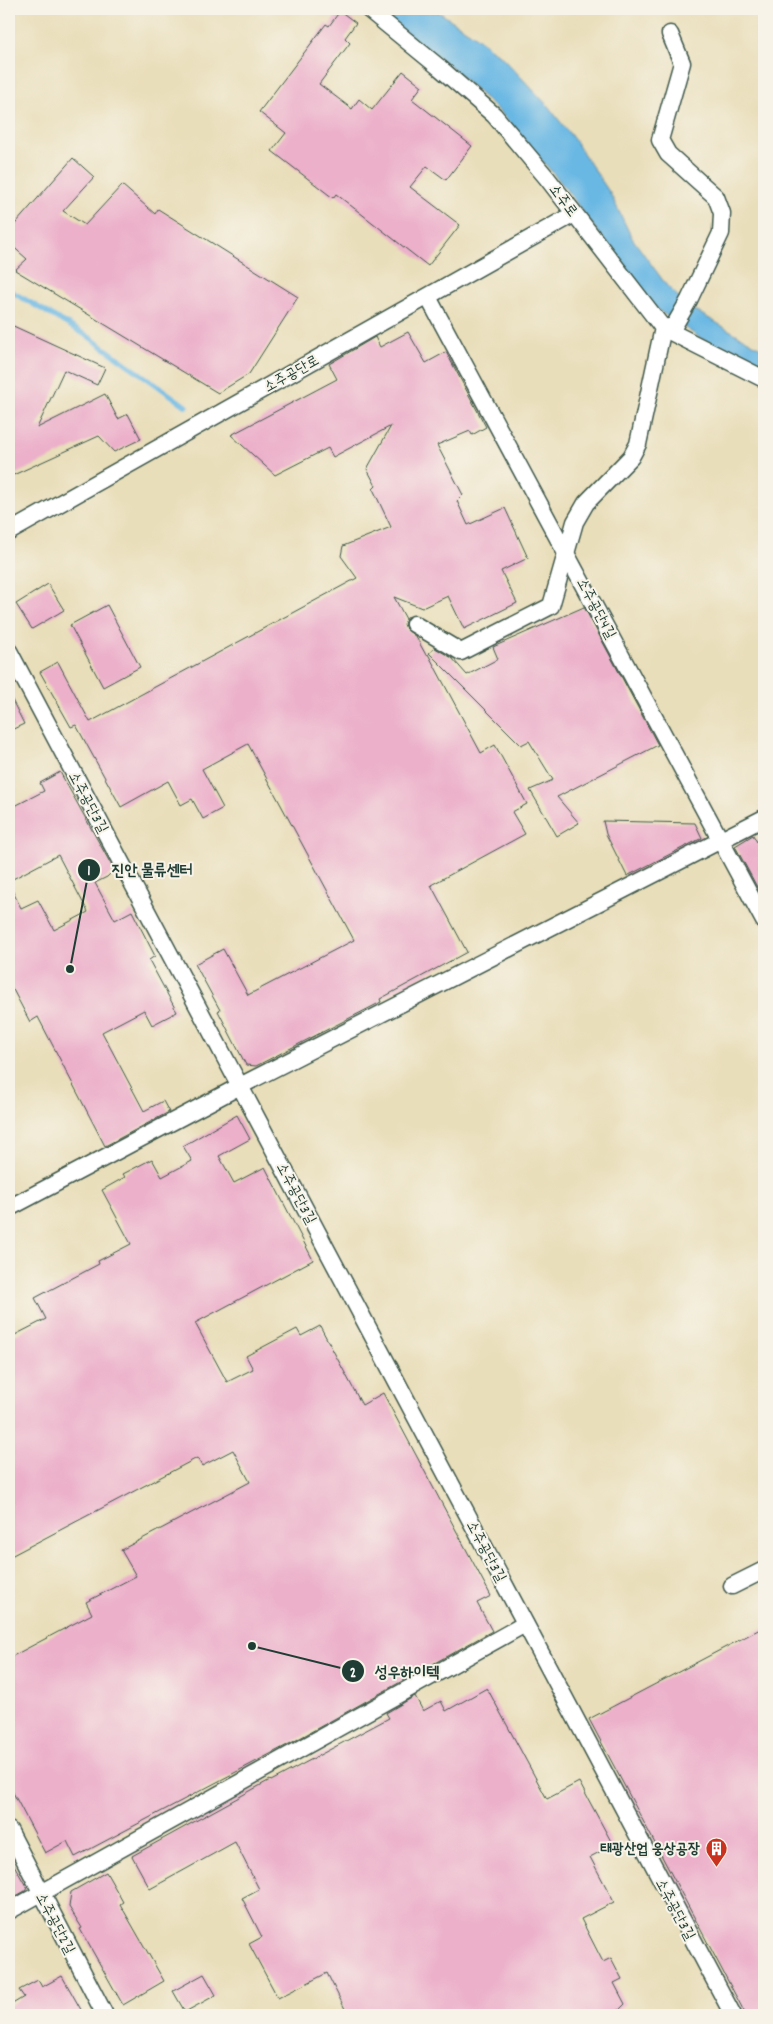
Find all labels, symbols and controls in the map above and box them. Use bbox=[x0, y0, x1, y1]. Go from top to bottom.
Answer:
street label: 소주로 bbox=[543, 180, 582, 222]
street label: 소주공단로 bbox=[260, 350, 324, 399]
street label: 소주공단4길 bbox=[570, 574, 621, 643]
street label: 소주공단3길 bbox=[62, 768, 113, 838]
callout: 진안 물류센터 bbox=[76, 854, 202, 885]
text: 진안 물류센터 bbox=[112, 860, 193, 883]
text: 1 bbox=[87, 861, 91, 883]
street label: 소주공단3길 bbox=[270, 1159, 321, 1229]
street label: 소주공단3길 bbox=[460, 1517, 511, 1587]
callout: 성우하이텍 bbox=[340, 1656, 449, 1687]
text: 성우하이텍 bbox=[375, 1662, 439, 1685]
text: 2 bbox=[350, 1663, 356, 1685]
building icon: 태광산업 웅상공장 bbox=[704, 1836, 728, 1867]
place label: 태광산업 웅상공장 bbox=[600, 1839, 700, 1861]
street label: 소주공단3길 bbox=[649, 1875, 700, 1945]
street label: 소주공단2길 bbox=[29, 1889, 80, 1959]

